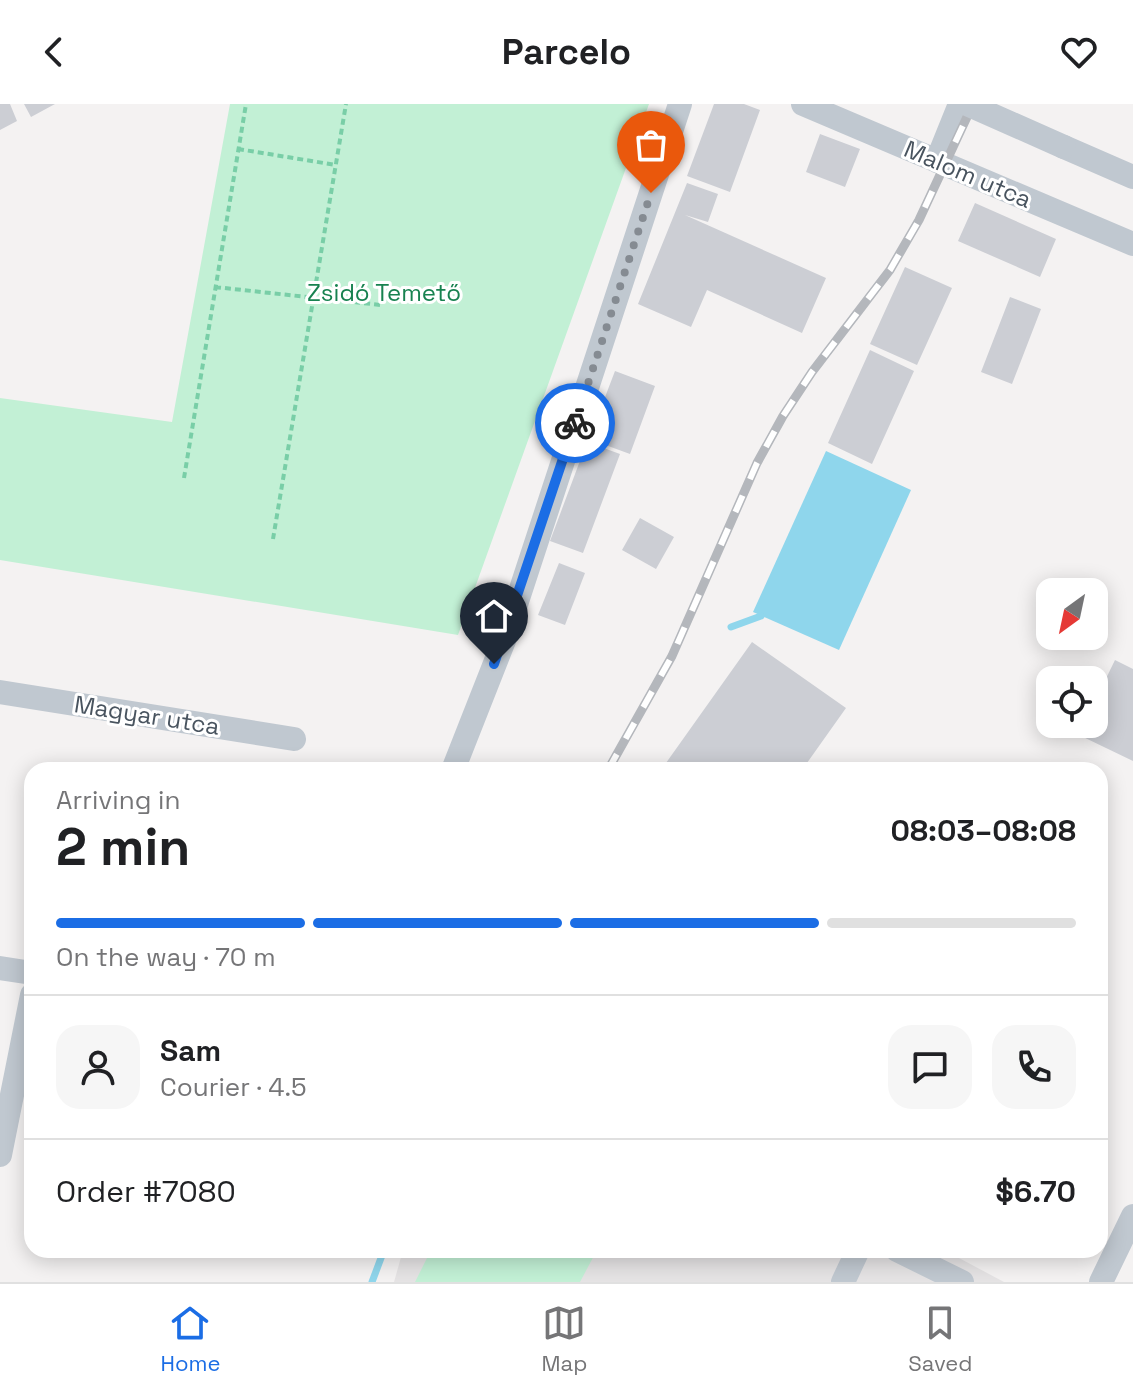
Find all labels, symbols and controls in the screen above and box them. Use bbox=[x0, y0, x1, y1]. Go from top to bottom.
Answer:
text: Parcelo bbox=[502, 29, 631, 75]
icon: back bbox=[32, 30, 76, 74]
icon: heart bbox=[1057, 30, 1101, 74]
pin bbox=[617, 111, 685, 193]
icon: bag bbox=[629, 123, 673, 167]
street label: Malom utca bbox=[900, 133, 1037, 215]
park label: Zsidó Temető bbox=[307, 277, 461, 308]
courier bbox=[535, 383, 615, 463]
icon: bike bbox=[553, 401, 597, 445]
north arrow bbox=[1036, 578, 1108, 650]
map controls bbox=[1036, 578, 1108, 738]
pin bbox=[460, 582, 528, 664]
icon: home bbox=[472, 594, 516, 638]
button: locate bbox=[1036, 666, 1108, 738]
street label: Magyar utca bbox=[72, 688, 222, 742]
text: Arriving in bbox=[56, 783, 180, 817]
text: 08:03–08:08 bbox=[891, 811, 1076, 850]
text: 2 min bbox=[56, 814, 190, 880]
text: On the way · 70 m bbox=[56, 940, 276, 974]
button: person bbox=[56, 1025, 140, 1109]
button: chat bbox=[888, 1025, 972, 1109]
button: phone bbox=[992, 1025, 1076, 1109]
text: Sam bbox=[160, 1031, 221, 1070]
text: Courier · 4.5 bbox=[160, 1070, 307, 1104]
text: Order #7080 bbox=[56, 1172, 236, 1211]
text: $6.70 bbox=[995, 1172, 1076, 1211]
tab: Home bbox=[161, 1301, 220, 1377]
tab: Map bbox=[541, 1301, 587, 1377]
tab: Saved bbox=[908, 1301, 973, 1377]

